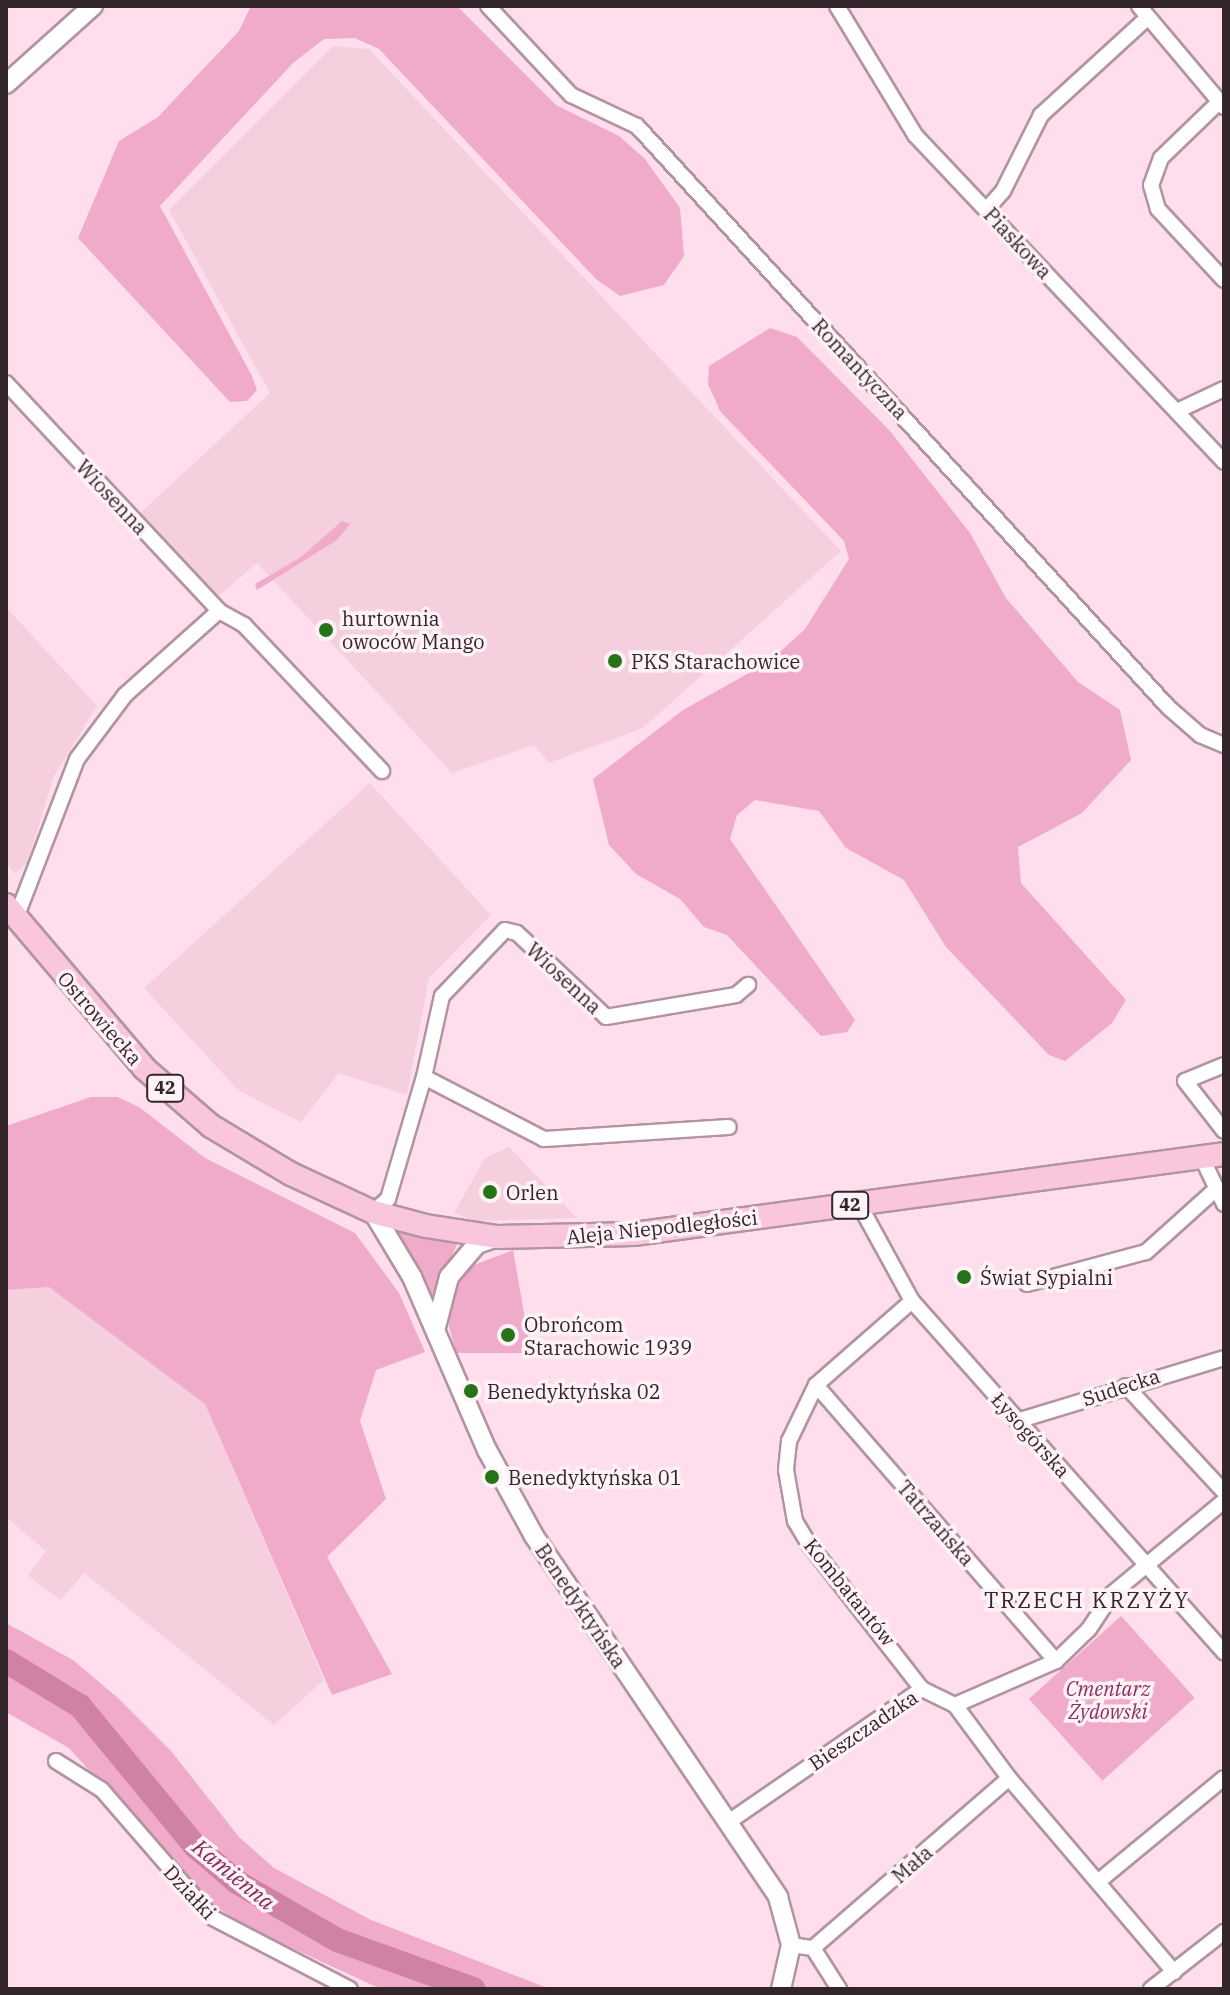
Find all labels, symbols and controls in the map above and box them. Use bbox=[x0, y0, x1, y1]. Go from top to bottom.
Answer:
street label: Piaskowa bbox=[979, 203, 1057, 283]
street label: Romantyczna bbox=[807, 314, 913, 424]
street label: Wiosenna bbox=[71, 455, 153, 539]
place label: hurtownia owoców Mango bbox=[342, 606, 485, 653]
marker: hurtownia owoców Mango bbox=[317, 621, 335, 639]
place label: PKS Starachowice bbox=[631, 649, 800, 673]
marker: PKS Starachowice bbox=[606, 652, 624, 670]
street label: Wiosenna bbox=[522, 937, 606, 1019]
street label: Ostrowiecka bbox=[53, 966, 147, 1070]
road number: 42 bbox=[145, 1074, 185, 1102]
place label: Orlen bbox=[506, 1180, 559, 1204]
marker: Orlen bbox=[481, 1183, 499, 1201]
road number: 42 bbox=[830, 1191, 870, 1219]
street label: Aleja Niepodległości bbox=[565, 1205, 759, 1249]
place label: Świat Sypialni bbox=[980, 1265, 1113, 1289]
marker: Świat Sypialni bbox=[955, 1268, 973, 1286]
place label: Obrońcom Starachowic 1939 bbox=[524, 1312, 692, 1359]
marker: Obrońcom Starachowic 1939 bbox=[499, 1326, 517, 1344]
street label: Sudecka bbox=[1079, 1363, 1163, 1411]
place label: Benedyktyńska 02 bbox=[487, 1379, 661, 1403]
marker: Benedyktyńska 02 bbox=[462, 1382, 480, 1400]
street label: Łysogórska bbox=[987, 1388, 1075, 1482]
place label: Benedyktyńska 01 bbox=[508, 1465, 682, 1489]
marker: Benedyktyńska 01 bbox=[483, 1468, 501, 1486]
street label: Tatrzańska bbox=[892, 1475, 980, 1571]
street label: Kombatantów bbox=[799, 1533, 901, 1651]
street label: Benedyktyńska bbox=[531, 1539, 631, 1673]
district label: TRZECH KRZYŻY bbox=[984, 1587, 1190, 1613]
park label: Cmentarz Żydowski bbox=[1066, 1677, 1150, 1724]
street label: Bieszczadzka bbox=[804, 1685, 922, 1775]
water label: Kamienna bbox=[188, 1833, 280, 1915]
street label: Mała bbox=[887, 1840, 937, 1888]
street label: Działki bbox=[159, 1860, 221, 1924]

